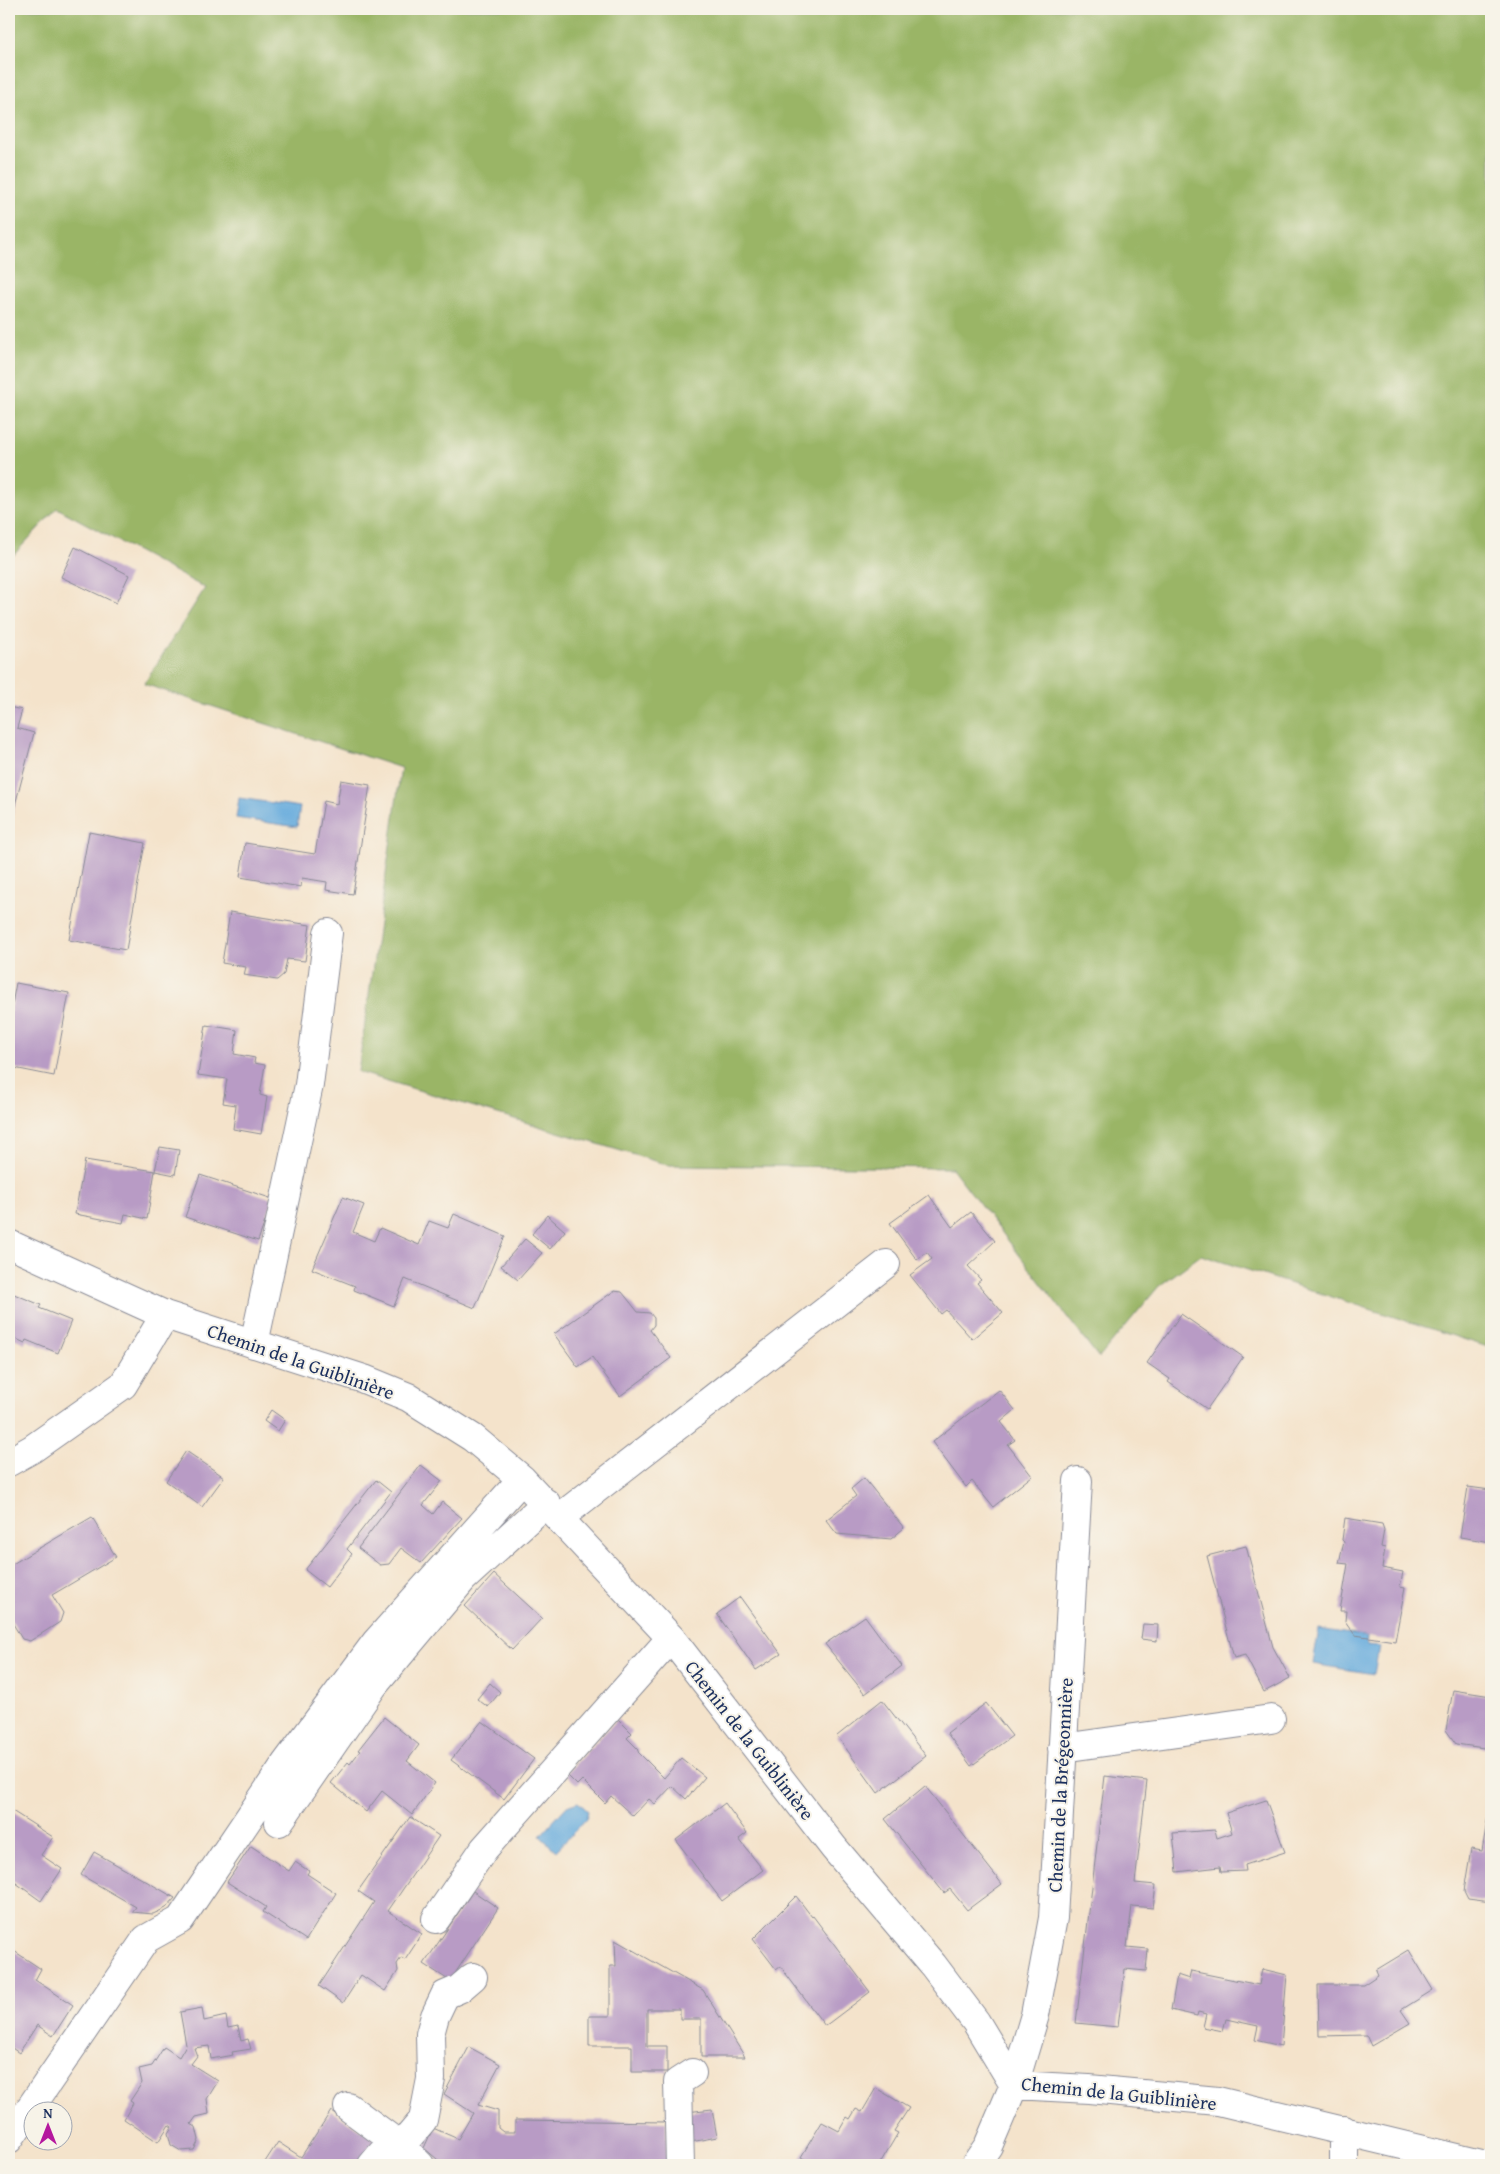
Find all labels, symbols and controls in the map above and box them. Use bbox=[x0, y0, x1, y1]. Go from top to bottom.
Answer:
street label: Chemin de la Guiblinière bbox=[204, 1316, 398, 1406]
street label: Chemin de la Guiblinière bbox=[679, 1654, 821, 1826]
street label: Chemin de la Brégeonnière bbox=[1040, 1677, 1080, 1893]
street label: Chemin de la Guiblinière bbox=[1020, 2069, 1218, 2117]
north arrow bbox=[22, 2102, 72, 2152]
text: N bbox=[43, 2103, 53, 2123]

